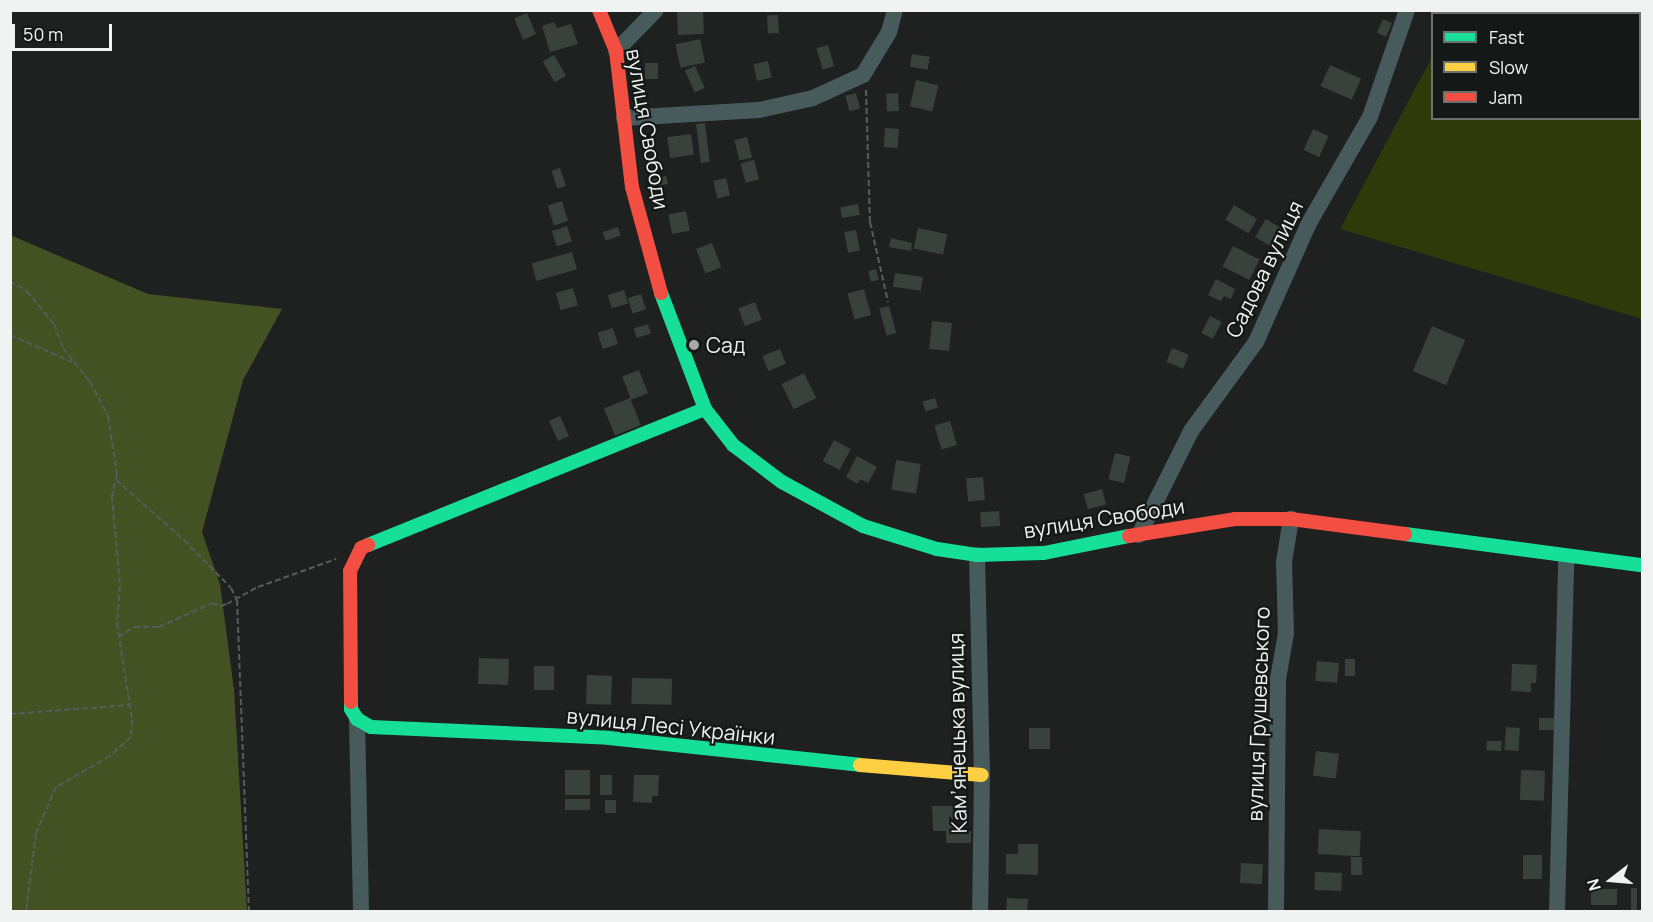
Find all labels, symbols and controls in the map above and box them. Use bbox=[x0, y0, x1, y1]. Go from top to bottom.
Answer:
scale bar bbox=[15, 12, 116, 50]
legend bbox=[1431, 12, 1641, 120]
text: 50 m bbox=[23, 22, 63, 46]
text: Fast bbox=[1489, 25, 1524, 49]
street label: вулиця Свободи bbox=[621, 47, 675, 211]
text: Slow bbox=[1489, 55, 1528, 79]
text: Jam bbox=[1489, 85, 1523, 109]
street label: Садова вулиця bbox=[1220, 196, 1308, 342]
place label: Сад bbox=[706, 332, 745, 358]
marker: Сад bbox=[687, 338, 701, 352]
street label: вулиця Свободи bbox=[1022, 493, 1186, 543]
street label: вулиця Грушевського bbox=[1242, 606, 1274, 822]
street label: Камʼянецька вулиця bbox=[943, 633, 971, 833]
street label: вулиця Лесі Українки bbox=[566, 703, 776, 749]
north arrow bbox=[1581, 850, 1641, 910]
text: N bbox=[1582, 876, 1606, 894]

